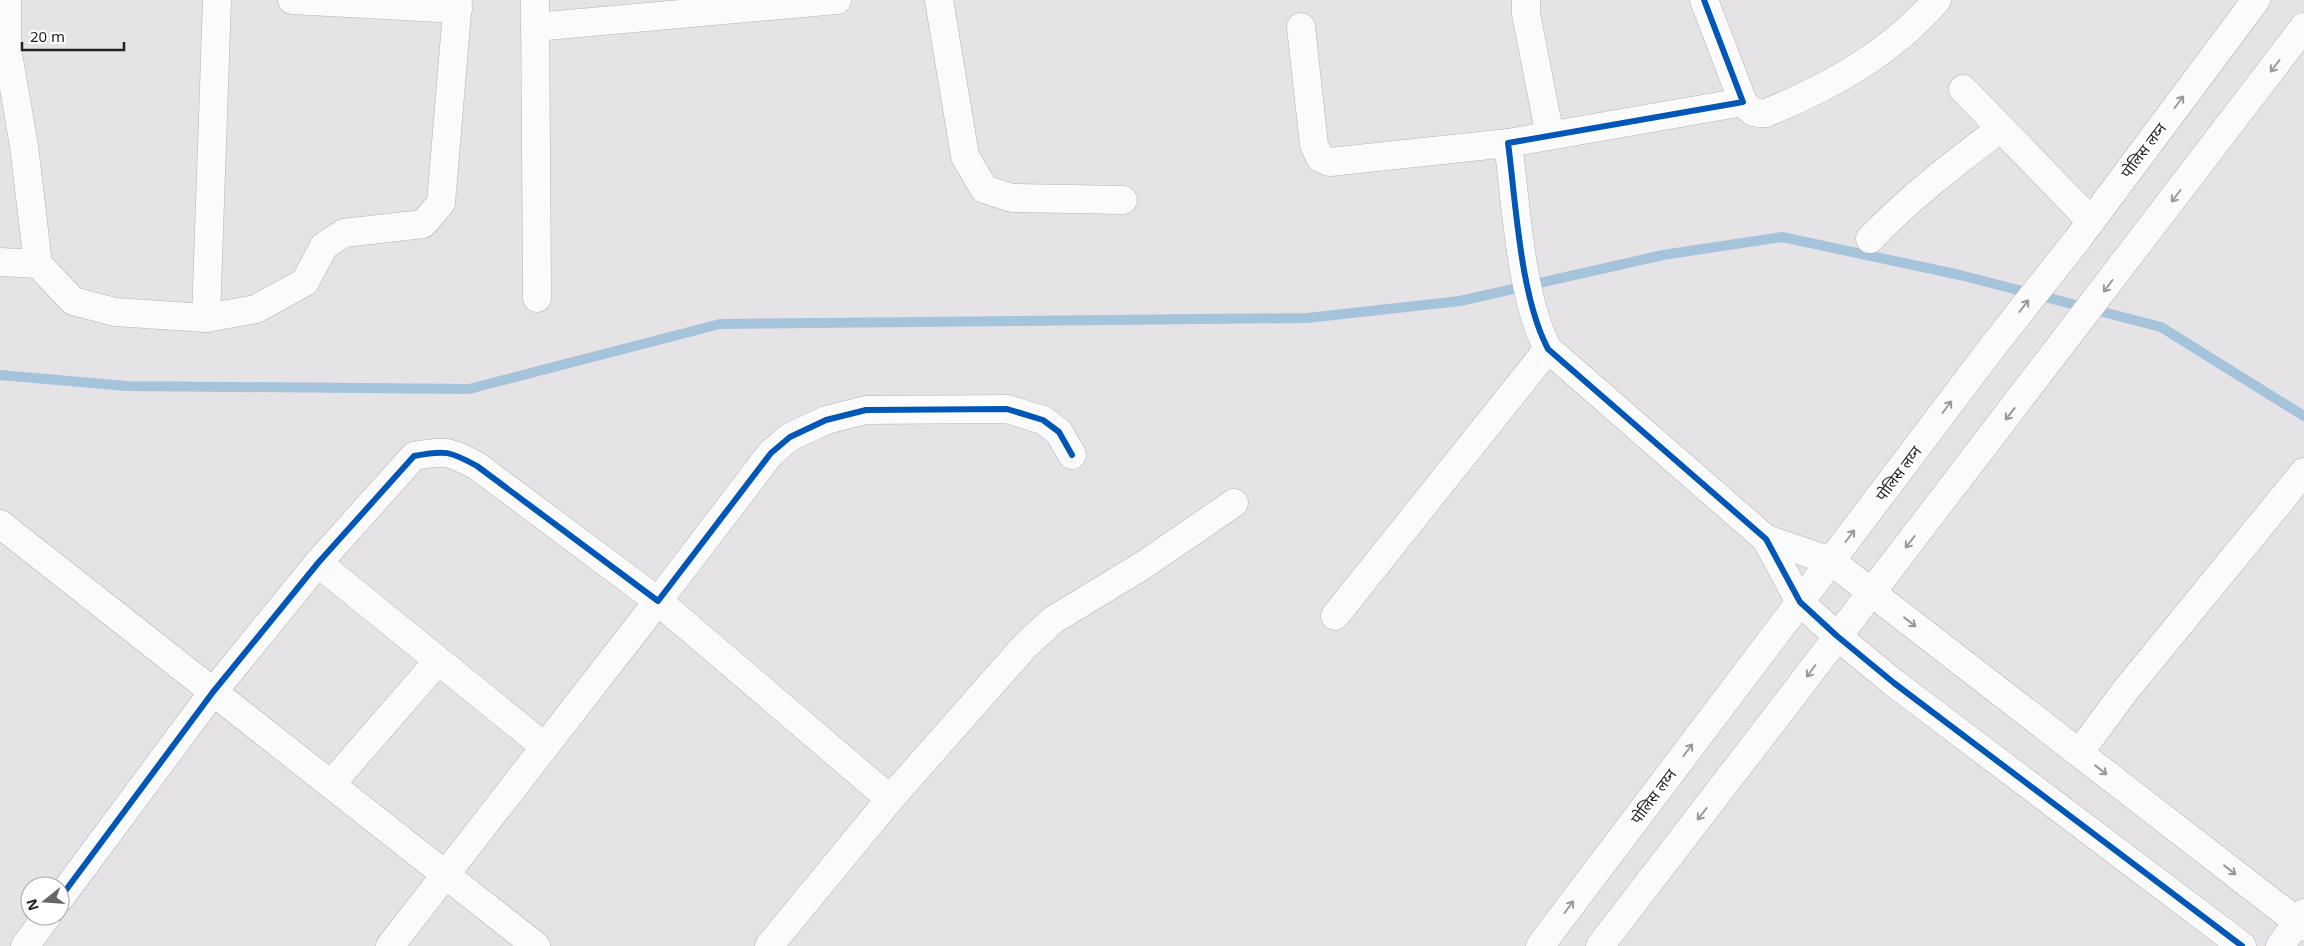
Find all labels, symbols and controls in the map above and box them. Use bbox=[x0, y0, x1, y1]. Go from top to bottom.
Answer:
scale bar bbox=[22, 20, 125, 52]
text: 20 m bbox=[30, 26, 65, 46]
one-way arrow bbox=[2269, 59, 2280, 72]
one-way arrow bbox=[2174, 95, 2184, 109]
street label: पोलिस लय्न bbox=[2116, 118, 2171, 182]
one-way arrow bbox=[2171, 189, 2182, 202]
one-way arrow bbox=[2103, 279, 2113, 293]
one-way arrow bbox=[2019, 300, 2030, 313]
one-way arrow bbox=[1942, 401, 1953, 414]
one-way arrow bbox=[2005, 407, 2016, 420]
street label: पोलिस लय्न bbox=[1871, 441, 1926, 505]
one-way arrow bbox=[1844, 530, 1855, 543]
one-way arrow bbox=[1905, 536, 1916, 549]
one-way arrow bbox=[1903, 616, 1916, 627]
one-way arrow bbox=[1805, 664, 1816, 677]
one-way arrow bbox=[1682, 743, 1693, 756]
street label: पोलिस लय्न bbox=[1626, 764, 1681, 828]
one-way arrow bbox=[2094, 765, 2107, 776]
one-way arrow bbox=[1696, 807, 1707, 820]
one-way arrow bbox=[2223, 865, 2237, 875]
north arrow bbox=[20, 876, 70, 926]
text: N bbox=[21, 897, 43, 913]
one-way arrow bbox=[1564, 900, 1574, 914]

